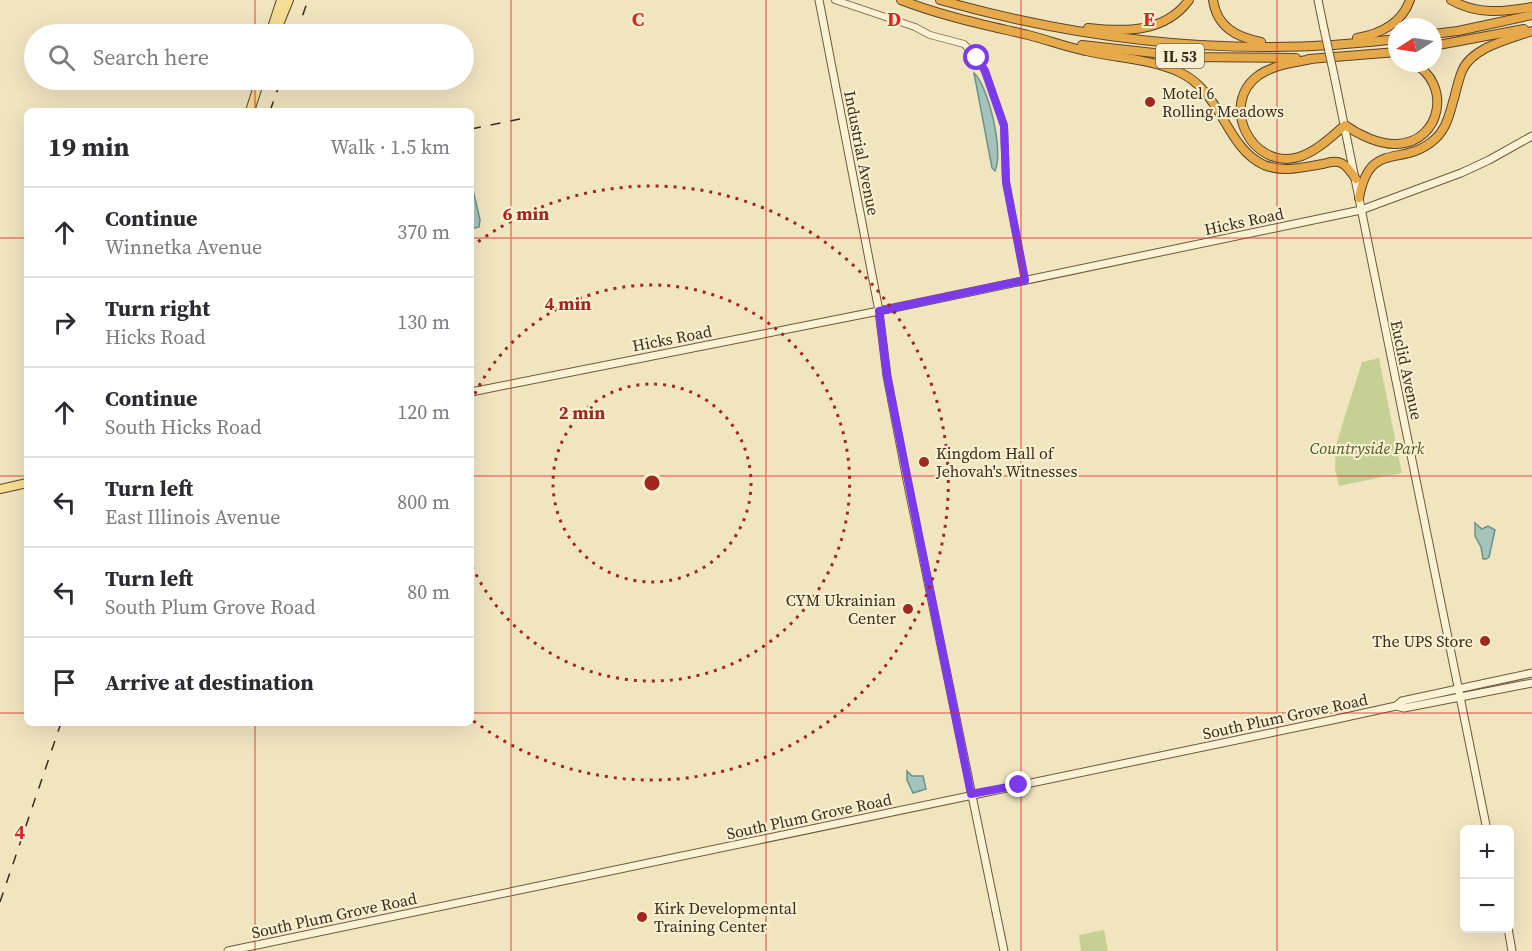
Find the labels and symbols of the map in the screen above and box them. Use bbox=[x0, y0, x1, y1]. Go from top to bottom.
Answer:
text: C bbox=[632, 5, 644, 33]
text: D bbox=[887, 5, 901, 33]
text: E bbox=[1143, 5, 1155, 33]
north arrow bbox=[1388, 18, 1442, 72]
route start bbox=[963, 44, 989, 70]
road number: IL 53 bbox=[1156, 44, 1204, 68]
place label: Motel 6 Rolling Meadows bbox=[1162, 82, 1284, 122]
street label: Industrial Avenue bbox=[839, 89, 885, 217]
marker: Motel 6 Rolling Meadows bbox=[1143, 95, 1157, 109]
text: 6 min bbox=[503, 201, 549, 226]
street label: Hicks Road bbox=[1202, 202, 1286, 240]
text: 4 min bbox=[545, 291, 591, 316]
street label: Euclid Avenue bbox=[1386, 318, 1428, 422]
street label: Hicks Road bbox=[630, 320, 714, 356]
text: 2 min bbox=[559, 400, 605, 425]
park label: Countryside Park bbox=[1310, 437, 1425, 459]
place label: Kingdom Hall of Jehovah's Witnesses bbox=[935, 442, 1077, 482]
marker: Kingdom Hall of Jehovah's Witnesses bbox=[917, 455, 931, 469]
centre of rings bbox=[642, 473, 662, 493]
place label: CYM Ukrainian Center bbox=[786, 589, 896, 629]
marker: CYM Ukrainian Center bbox=[901, 602, 915, 616]
place label: The UPS Store bbox=[1372, 630, 1473, 652]
marker: The UPS Store bbox=[1478, 634, 1492, 648]
street label: South Plum Grove Road bbox=[1200, 688, 1370, 744]
route end bbox=[1005, 771, 1031, 797]
street label: South Plum Grove Road bbox=[724, 788, 894, 844]
text: 4 bbox=[15, 818, 26, 846]
street label: South Plum Grove Road bbox=[249, 887, 419, 943]
place label: Kirk Developmental Training Center bbox=[654, 897, 797, 937]
marker: Kirk Developmental Training Center bbox=[635, 910, 649, 924]

